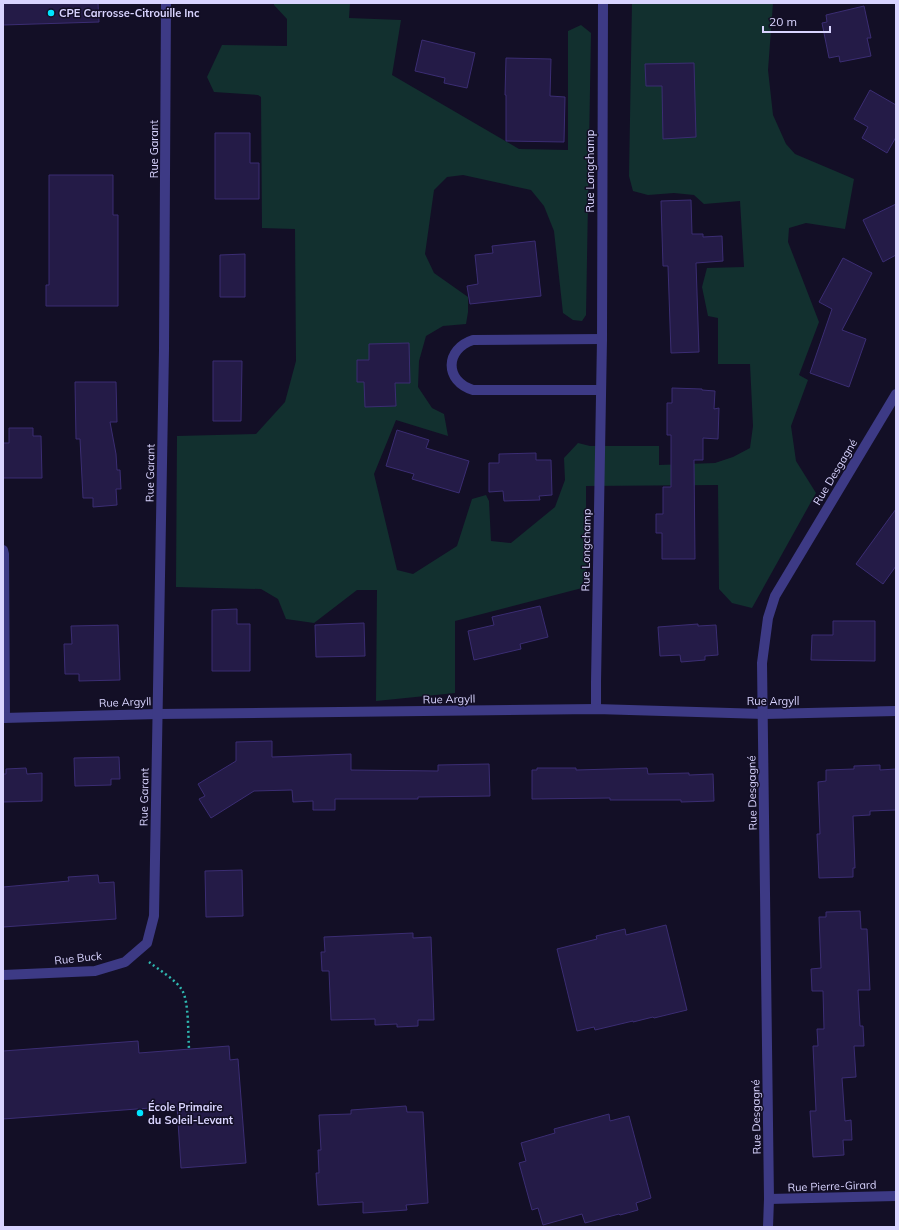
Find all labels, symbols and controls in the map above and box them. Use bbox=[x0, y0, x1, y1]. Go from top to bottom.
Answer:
place label: CPE Carrosse-Citrouille Inc bbox=[59, 6, 200, 20]
marker: CPE Carrosse-Citrouille Inc bbox=[46, 8, 56, 18]
scale bar bbox=[763, 8, 830, 34]
text: 20 m bbox=[769, 14, 797, 29]
street label: Rue Garant bbox=[147, 120, 161, 178]
street label: Rue Longchamp bbox=[583, 129, 597, 212]
street label: Rue Desgagné bbox=[810, 436, 860, 508]
street label: Rue Garant bbox=[142, 444, 158, 502]
street label: Rue Longchamp bbox=[578, 508, 594, 592]
street label: Rue Argyll bbox=[423, 692, 475, 706]
street label: Rue Argyll bbox=[99, 694, 151, 710]
street label: Rue Argyll bbox=[747, 694, 799, 708]
street label: Rue Desgagné bbox=[744, 755, 760, 831]
street label: Rue Garant bbox=[136, 768, 152, 826]
street label: Rue Buck bbox=[54, 949, 103, 967]
street label: Rue Desgagné bbox=[748, 1079, 764, 1155]
place label: École Primaire du Soleil-Levant bbox=[148, 1100, 233, 1127]
marker: École Primaire du Soleil-Levant bbox=[135, 1108, 145, 1118]
street label: Rue Pierre-Girard bbox=[787, 1177, 877, 1195]

